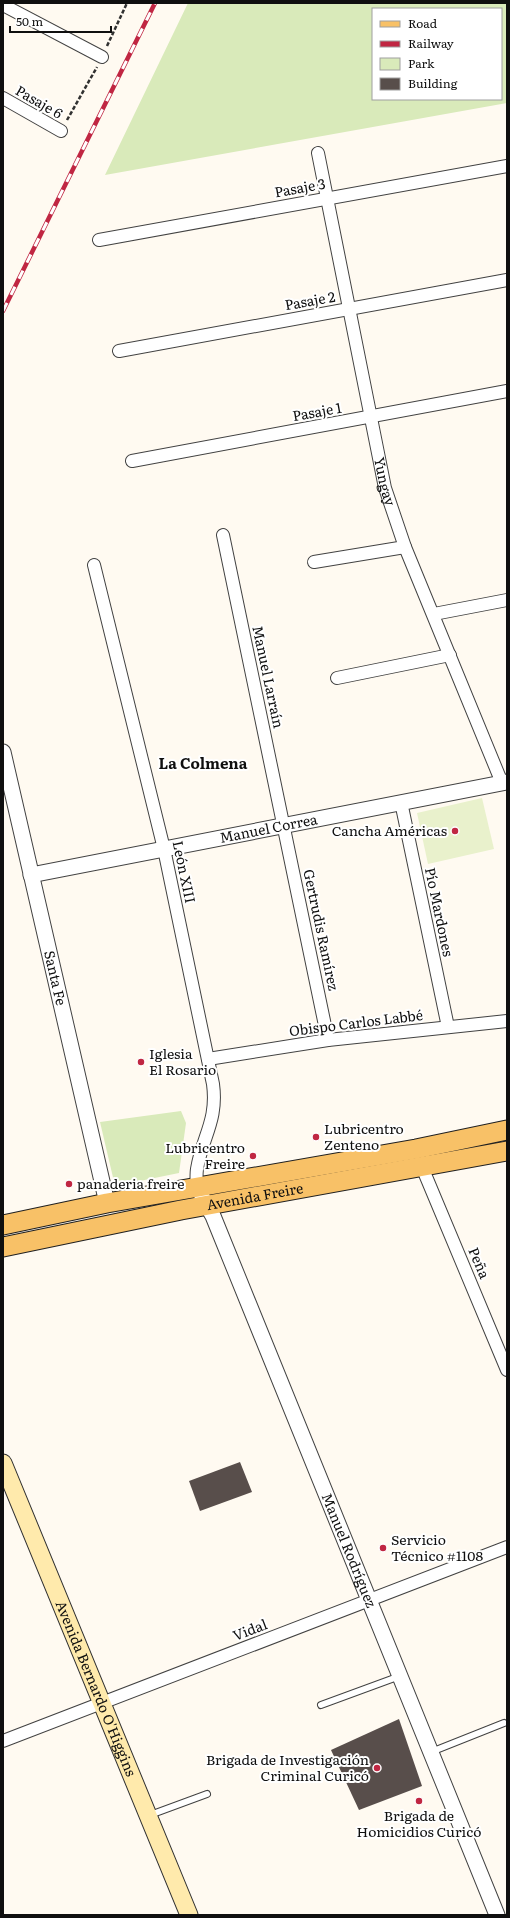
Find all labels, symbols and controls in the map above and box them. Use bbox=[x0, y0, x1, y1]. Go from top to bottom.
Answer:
scale bar bbox=[10, 8, 111, 34]
legend bbox=[372, 8, 502, 100]
text: 50 m bbox=[16, 12, 43, 30]
text: Road bbox=[408, 14, 438, 32]
text: Railway bbox=[408, 34, 454, 52]
text: Park bbox=[408, 54, 435, 72]
text: Building bbox=[408, 74, 458, 92]
street label: Pasaje 6 bbox=[12, 80, 67, 123]
street label: Pasaje 3 bbox=[273, 173, 327, 201]
street label: Pasaje 2 bbox=[283, 286, 337, 314]
street label: Pasaje 1 bbox=[291, 397, 343, 425]
street label: Yungay bbox=[370, 455, 402, 509]
street label: Manuel Larraín bbox=[248, 624, 290, 730]
district label: La Colmena bbox=[159, 751, 248, 774]
street label: Manuel Correa bbox=[218, 808, 319, 847]
place label: Cancha Américas bbox=[332, 820, 447, 840]
marker: Cancha Américas bbox=[450, 826, 460, 836]
street label: León XIII bbox=[169, 839, 201, 905]
street label: Pío Mardones bbox=[421, 865, 459, 958]
street label: Gertrudis Ramírez bbox=[299, 867, 345, 992]
street label: Santa Fe bbox=[40, 948, 72, 1007]
street label: Obispo Carlos Labbé bbox=[288, 1004, 424, 1040]
place label: Iglesia El Rosario bbox=[149, 1043, 216, 1079]
marker: Iglesia El Rosario bbox=[136, 1057, 146, 1067]
place label: Lubricentro Zenteno bbox=[324, 1118, 404, 1154]
marker: Lubricentro Zenteno bbox=[311, 1132, 321, 1142]
place label: Lubricentro Freire bbox=[165, 1137, 245, 1173]
marker: Lubricentro Freire bbox=[248, 1151, 258, 1161]
place label: panaderia freire bbox=[77, 1173, 185, 1193]
street label: Avenida Freire bbox=[205, 1177, 305, 1214]
marker: panaderia freire bbox=[64, 1179, 74, 1189]
street label: Peña bbox=[464, 1244, 496, 1282]
street label: Manuel Rodríguez bbox=[318, 1490, 382, 1611]
place label: Servicio Técnico #1108 bbox=[391, 1529, 483, 1565]
marker: Servicio Técnico #1108 bbox=[378, 1543, 388, 1553]
street label: Avenida Bernardo O'Higgins bbox=[52, 1597, 142, 1779]
street label: Vidal bbox=[229, 1613, 270, 1645]
place label: Brigada de Investigación Criminal Curicó bbox=[206, 1749, 369, 1785]
marker: Brigada de Investigación Criminal Curicó bbox=[372, 1763, 382, 1773]
marker: Brigada de Homicidios Curicó bbox=[414, 1796, 424, 1806]
place label: Brigada de Homicidios Curicó bbox=[357, 1805, 481, 1841]

